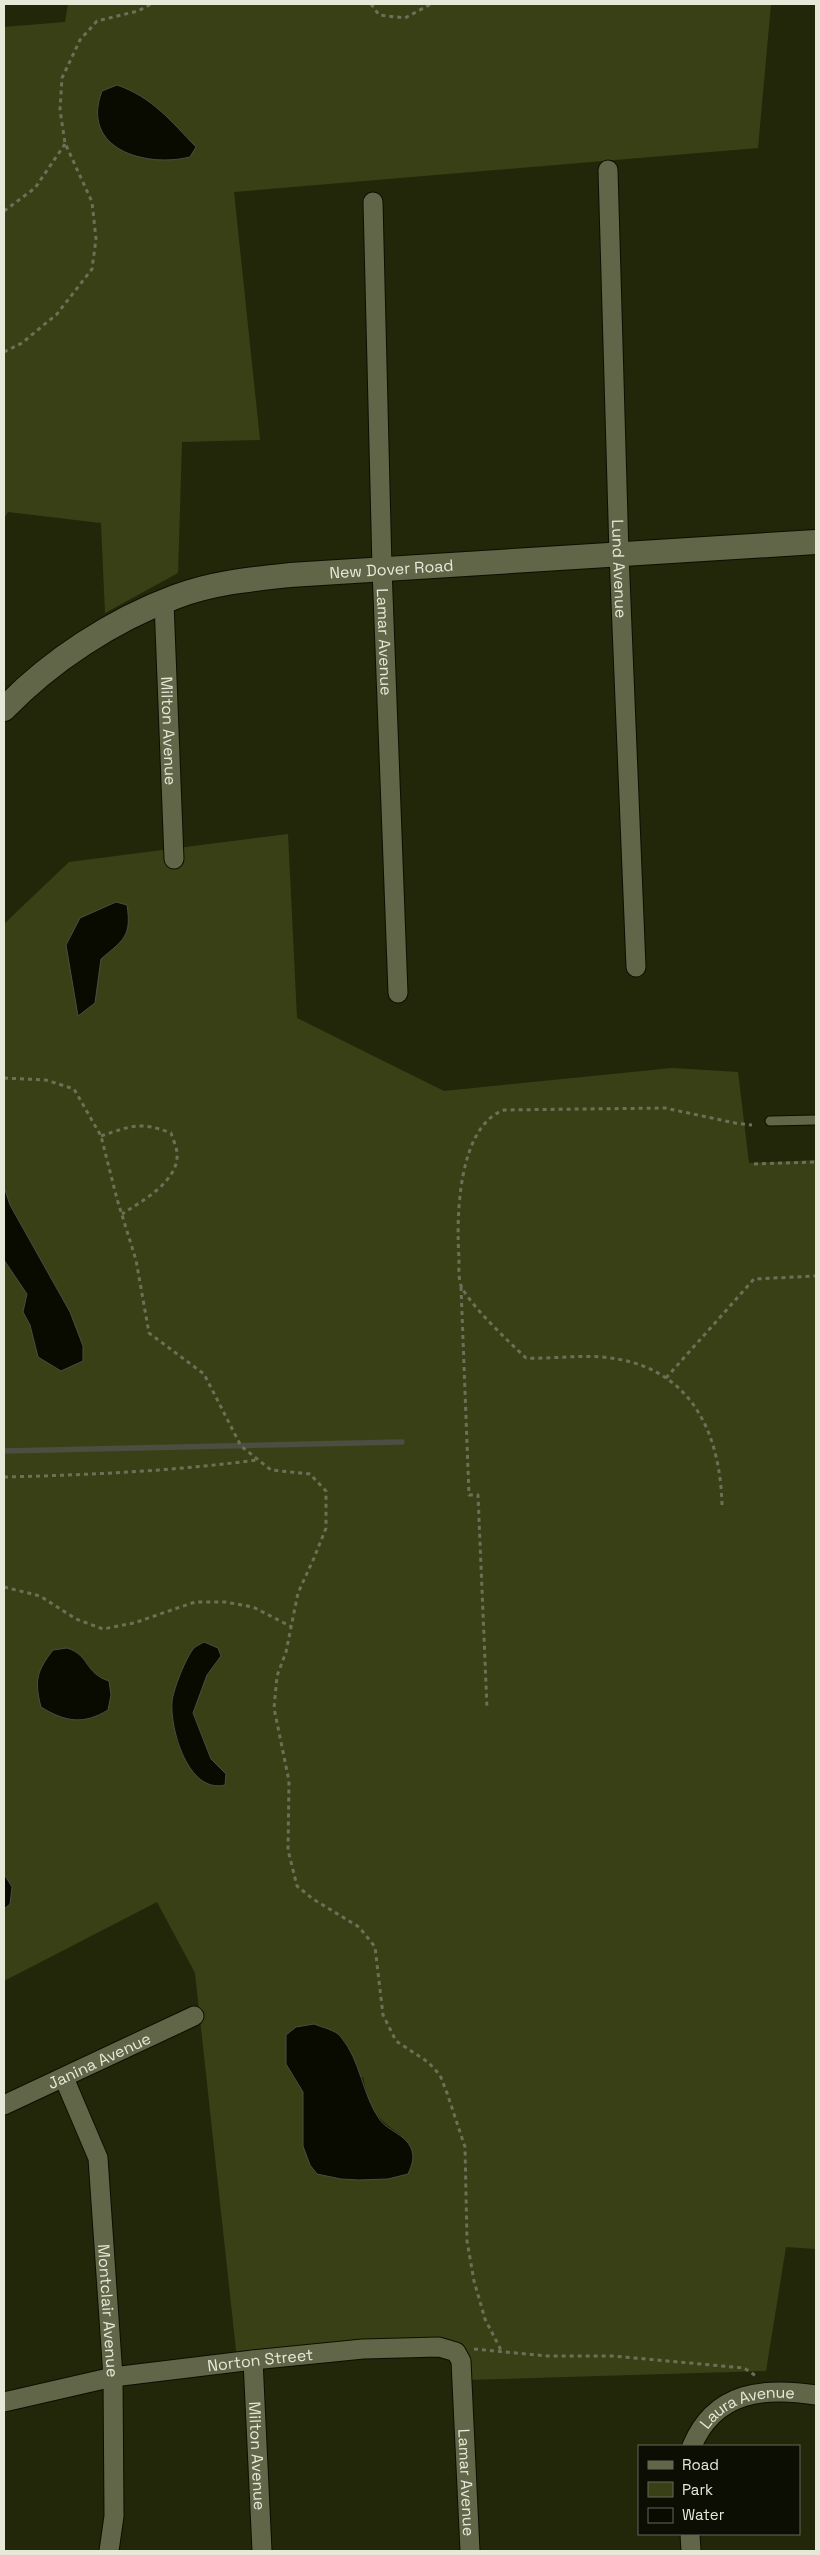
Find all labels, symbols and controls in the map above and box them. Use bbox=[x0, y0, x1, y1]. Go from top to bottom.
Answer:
street label: Lund Avenue bbox=[608, 519, 632, 619]
street label: New Dover Road bbox=[329, 554, 454, 583]
street label: Lamar Avenue bbox=[372, 588, 397, 696]
street label: Milton Avenue bbox=[156, 676, 182, 786]
street label: Janina Avenue bbox=[44, 2027, 154, 2094]
street label: Montclair Avenue bbox=[93, 2243, 123, 2378]
street label: Norton Street bbox=[206, 2344, 314, 2376]
street label: Laura Avenue bbox=[694, 2381, 795, 2433]
street label: Milton Avenue bbox=[244, 2401, 271, 2511]
street label: Lamar Avenue bbox=[454, 2428, 480, 2537]
legend bbox=[638, 2445, 800, 2535]
text: Road bbox=[682, 2455, 719, 2474]
text: Park bbox=[682, 2480, 713, 2499]
text: Water bbox=[682, 2505, 725, 2524]

